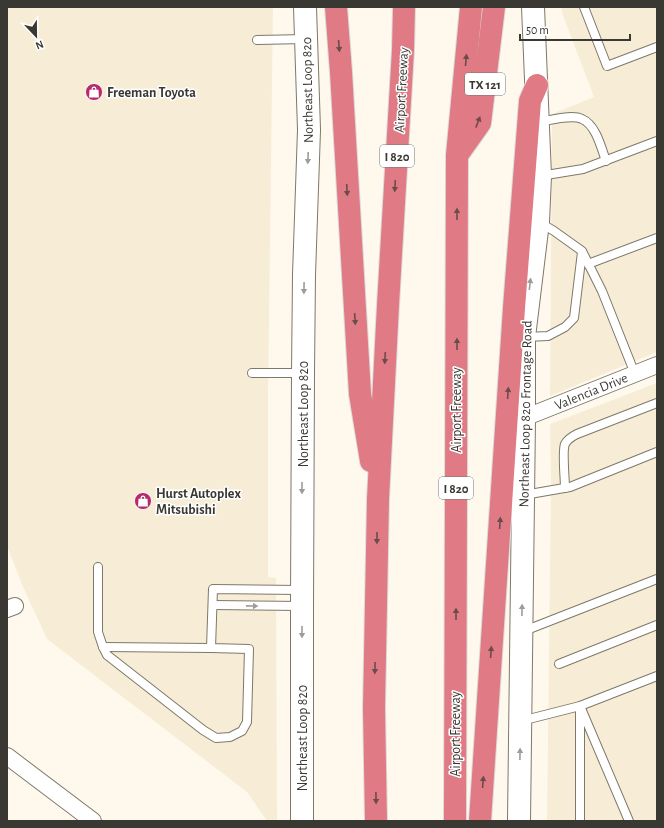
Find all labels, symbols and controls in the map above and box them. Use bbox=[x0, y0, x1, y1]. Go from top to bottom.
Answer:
north arrow bbox=[16, 16, 56, 56]
scale bar bbox=[520, 16, 630, 42]
text: 50 m bbox=[526, 24, 549, 36]
street label: Northeast Loop 820 bbox=[300, 37, 316, 143]
text: N bbox=[34, 38, 45, 51]
one-way arrow bbox=[335, 40, 342, 52]
street label: Airport Freeway bbox=[393, 47, 411, 133]
one-way arrow bbox=[463, 54, 469, 66]
road number: TX 121 bbox=[465, 73, 505, 95]
shop icon: Freeman Toyota bbox=[84, 82, 104, 102]
place label: Freeman Toyota bbox=[107, 86, 196, 100]
one-way arrow bbox=[476, 116, 482, 128]
road number: I 820 bbox=[380, 145, 414, 167]
one-way arrow bbox=[305, 152, 311, 165]
one-way arrow bbox=[392, 180, 399, 192]
one-way arrow bbox=[344, 184, 350, 197]
one-way arrow bbox=[454, 207, 460, 220]
one-way arrow bbox=[527, 278, 533, 290]
one-way arrow bbox=[301, 282, 307, 295]
one-way arrow bbox=[352, 313, 358, 326]
street label: Northeast Loop 820 Frontage Road bbox=[517, 320, 535, 508]
one-way arrow bbox=[454, 337, 460, 350]
one-way arrow bbox=[382, 352, 389, 364]
street label: Northeast Loop 820 bbox=[297, 361, 311, 467]
street label: Airport Freeway bbox=[450, 367, 464, 453]
street label: Valencia Drive bbox=[553, 371, 630, 413]
one-way arrow bbox=[505, 387, 512, 399]
road number: I 820 bbox=[439, 477, 473, 499]
one-way arrow bbox=[299, 482, 305, 495]
place label: Hurst Autoplex Mitsubishi bbox=[156, 487, 241, 517]
shop icon: Hurst Autoplex Mitsubishi bbox=[133, 491, 153, 511]
one-way arrow bbox=[496, 517, 503, 529]
one-way arrow bbox=[374, 532, 380, 545]
one-way arrow bbox=[246, 603, 259, 609]
one-way arrow bbox=[519, 603, 525, 616]
one-way arrow bbox=[453, 607, 459, 620]
one-way arrow bbox=[299, 626, 305, 639]
one-way arrow bbox=[488, 646, 495, 658]
one-way arrow bbox=[372, 662, 378, 675]
street label: Northeast Loop 820 bbox=[296, 685, 310, 791]
street label: Airport Freeway bbox=[449, 691, 463, 777]
one-way arrow bbox=[517, 747, 523, 760]
one-way arrow bbox=[479, 776, 486, 788]
one-way arrow bbox=[373, 792, 379, 805]

